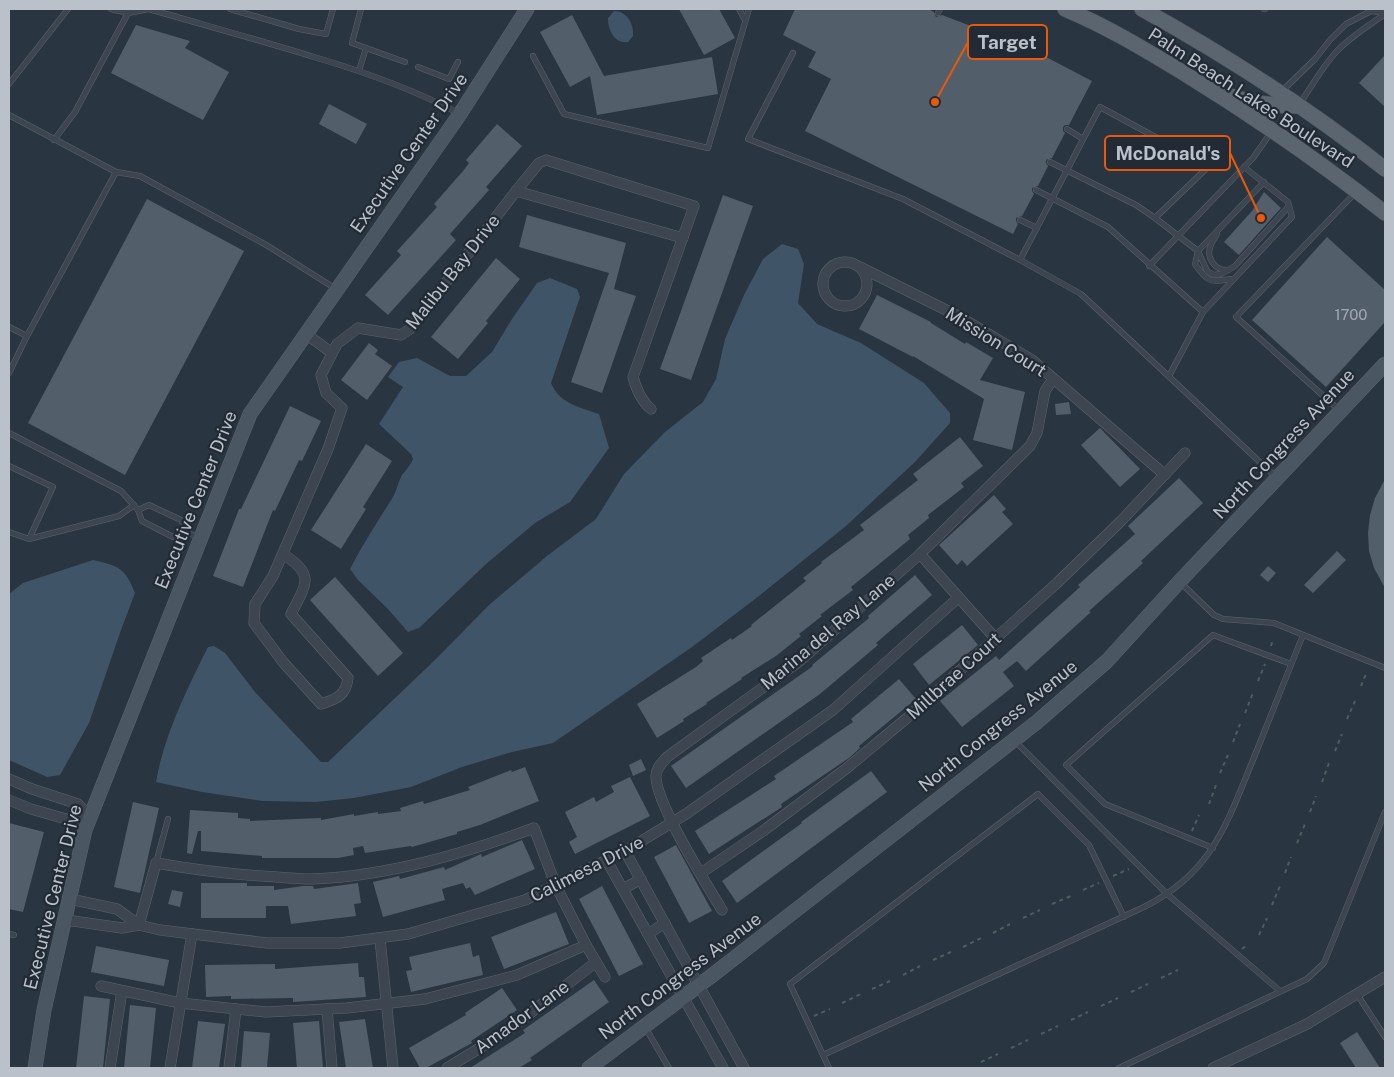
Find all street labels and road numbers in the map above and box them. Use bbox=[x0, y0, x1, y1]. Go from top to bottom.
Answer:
street label: Palm Beach Lakes Boulevard bbox=[1145, 23, 1358, 172]
street label: Executive Center Drive bbox=[345, 69, 472, 237]
street label: Malibu Bay Drive bbox=[401, 210, 504, 333]
street label: Mission Court bbox=[942, 302, 1051, 381]
street label: North Congress Avenue bbox=[1209, 364, 1359, 523]
street label: Executive Center Drive bbox=[150, 408, 241, 592]
street label: Marina del Ray Lane bbox=[756, 569, 899, 694]
street label: Millbrae Court bbox=[902, 628, 1005, 724]
street label: North Congress Avenue bbox=[914, 655, 1081, 796]
street label: Executive Center Drive bbox=[19, 802, 86, 992]
street label: Calimesa Drive bbox=[527, 831, 647, 906]
street label: North Congress Avenue bbox=[594, 908, 765, 1043]
street label: Amador Lane bbox=[471, 975, 573, 1058]

